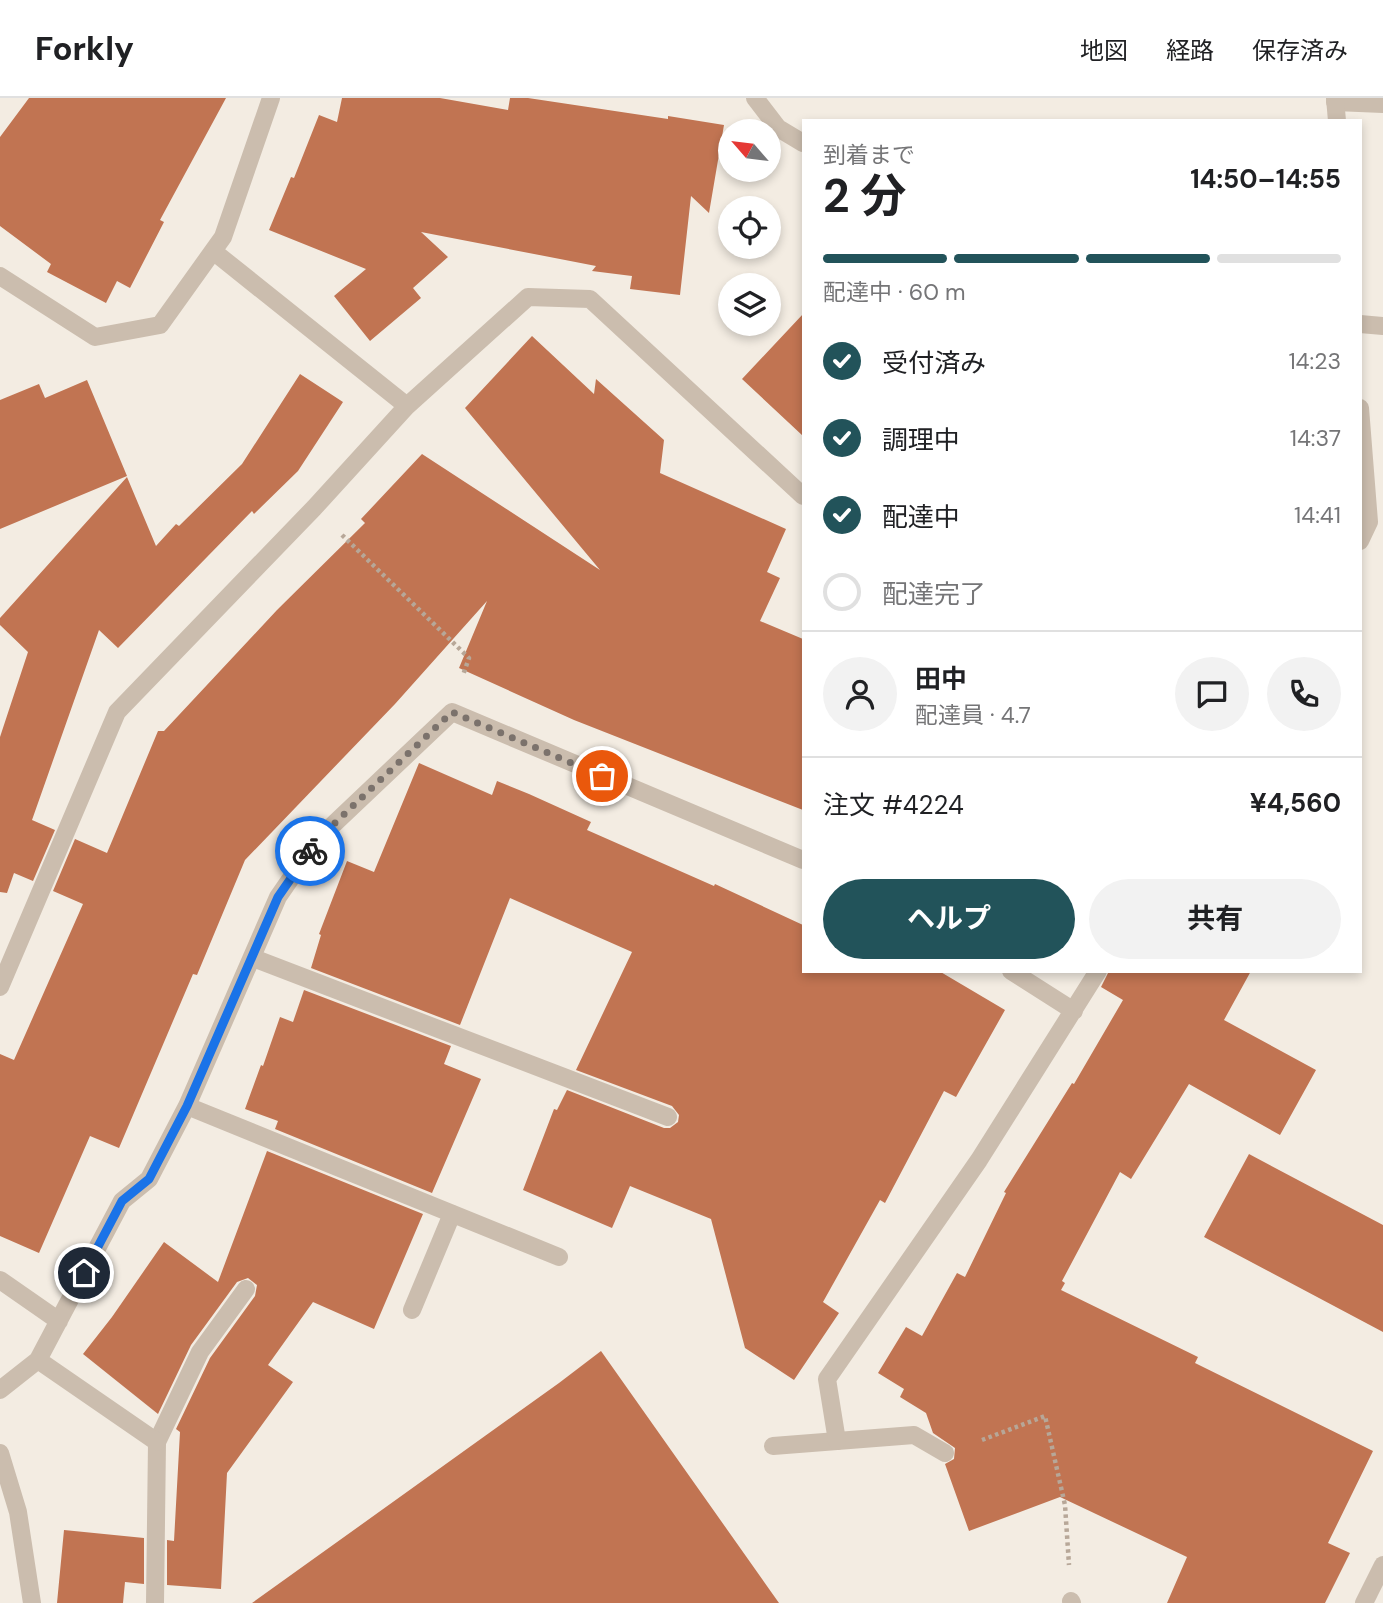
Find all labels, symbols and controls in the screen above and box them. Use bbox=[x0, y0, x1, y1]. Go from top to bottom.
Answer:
text: Forkly bbox=[35, 27, 134, 70]
text: 地図 bbox=[1080, 35, 1128, 66]
text: 経路 bbox=[1166, 35, 1214, 66]
text: 保存済み bbox=[1252, 35, 1348, 66]
north arrow bbox=[718, 119, 780, 182]
map controls bbox=[718, 119, 781, 336]
text: 到着まで bbox=[823, 140, 915, 170]
text: 14:50–14:55 bbox=[1190, 162, 1341, 196]
text: 2 分 bbox=[823, 166, 906, 226]
button: locate bbox=[718, 196, 781, 259]
button: layers bbox=[718, 273, 781, 336]
text: 配達中 · 60 m bbox=[823, 277, 966, 307]
icon: check bbox=[823, 342, 861, 380]
text: 受付済み bbox=[882, 346, 986, 380]
text: 14:23 bbox=[1288, 346, 1341, 376]
icon: check bbox=[823, 419, 861, 457]
text: 調理中 bbox=[882, 423, 960, 457]
text: 14:37 bbox=[1290, 423, 1341, 453]
icon: check bbox=[823, 496, 861, 534]
text: 配達中 bbox=[882, 500, 960, 534]
text: 14:41 bbox=[1294, 500, 1341, 530]
text: 配達完了 bbox=[882, 577, 986, 611]
button: person bbox=[823, 657, 897, 731]
button: chat bbox=[1175, 657, 1249, 731]
button: phone bbox=[1267, 657, 1341, 731]
text: 田中 bbox=[915, 662, 967, 696]
text: 配達員 · 4.7 bbox=[915, 700, 1031, 730]
pin bbox=[572, 746, 632, 806]
icon: bag bbox=[583, 757, 621, 795]
text: ¥4,560 bbox=[1250, 786, 1341, 820]
text: 注文 #4224 bbox=[823, 788, 964, 822]
courier bbox=[275, 816, 345, 886]
icon: bike bbox=[291, 832, 329, 870]
button: ヘルプ bbox=[823, 879, 1075, 959]
button: 共有 bbox=[1089, 879, 1341, 959]
pin bbox=[54, 1243, 114, 1303]
icon: home bbox=[65, 1254, 103, 1292]

